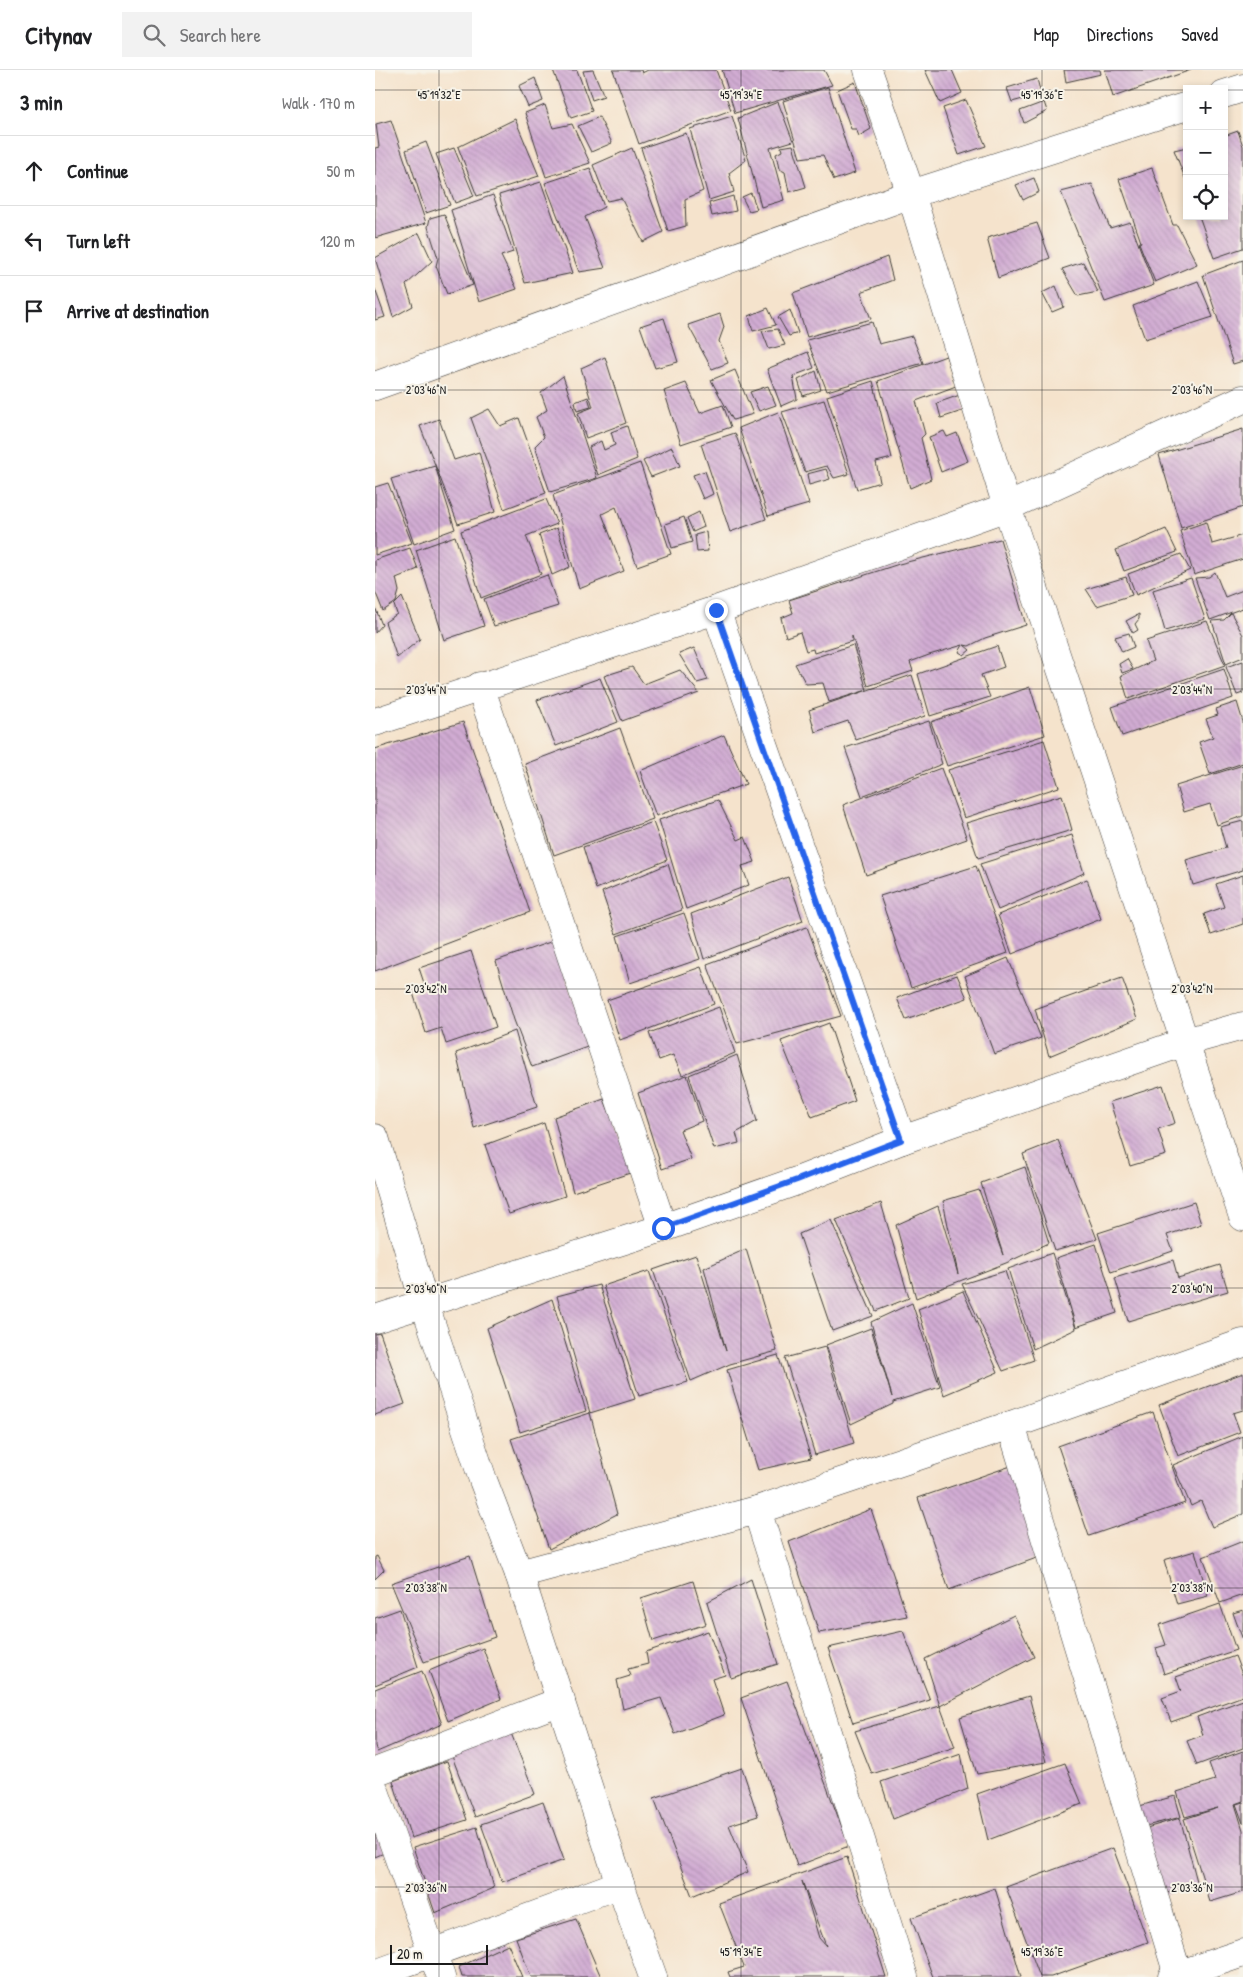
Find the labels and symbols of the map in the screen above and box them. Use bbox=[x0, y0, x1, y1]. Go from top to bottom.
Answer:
text: 45°19'32"E bbox=[417, 86, 461, 103]
text: 45°19'34"E bbox=[720, 86, 763, 103]
text: 45°19'36"E bbox=[1021, 86, 1064, 103]
text: 2°03'46"N bbox=[406, 381, 446, 398]
text: 2°03'46"N bbox=[1172, 381, 1212, 398]
route end bbox=[705, 599, 728, 622]
text: 2°03'44"N bbox=[406, 681, 446, 698]
text: 2°03'44"N bbox=[1172, 681, 1212, 698]
text: 2°03'42"N bbox=[405, 980, 447, 997]
text: 2°03'42"N bbox=[1171, 980, 1213, 997]
route start bbox=[652, 1217, 675, 1240]
text: 2°03'40"N bbox=[405, 1280, 447, 1297]
text: 2°03'40"N bbox=[1171, 1280, 1213, 1297]
text: 2°03'38"N bbox=[405, 1579, 447, 1596]
text: 2°03'38"N bbox=[1171, 1579, 1213, 1596]
text: 2°03'36"N bbox=[405, 1879, 447, 1896]
text: 2°03'36"N bbox=[1171, 1879, 1213, 1896]
scale bar bbox=[390, 1942, 487, 1965]
text: 45°19'34"E bbox=[720, 1943, 763, 1960]
text: 45°19'36"E bbox=[1021, 1943, 1064, 1960]

